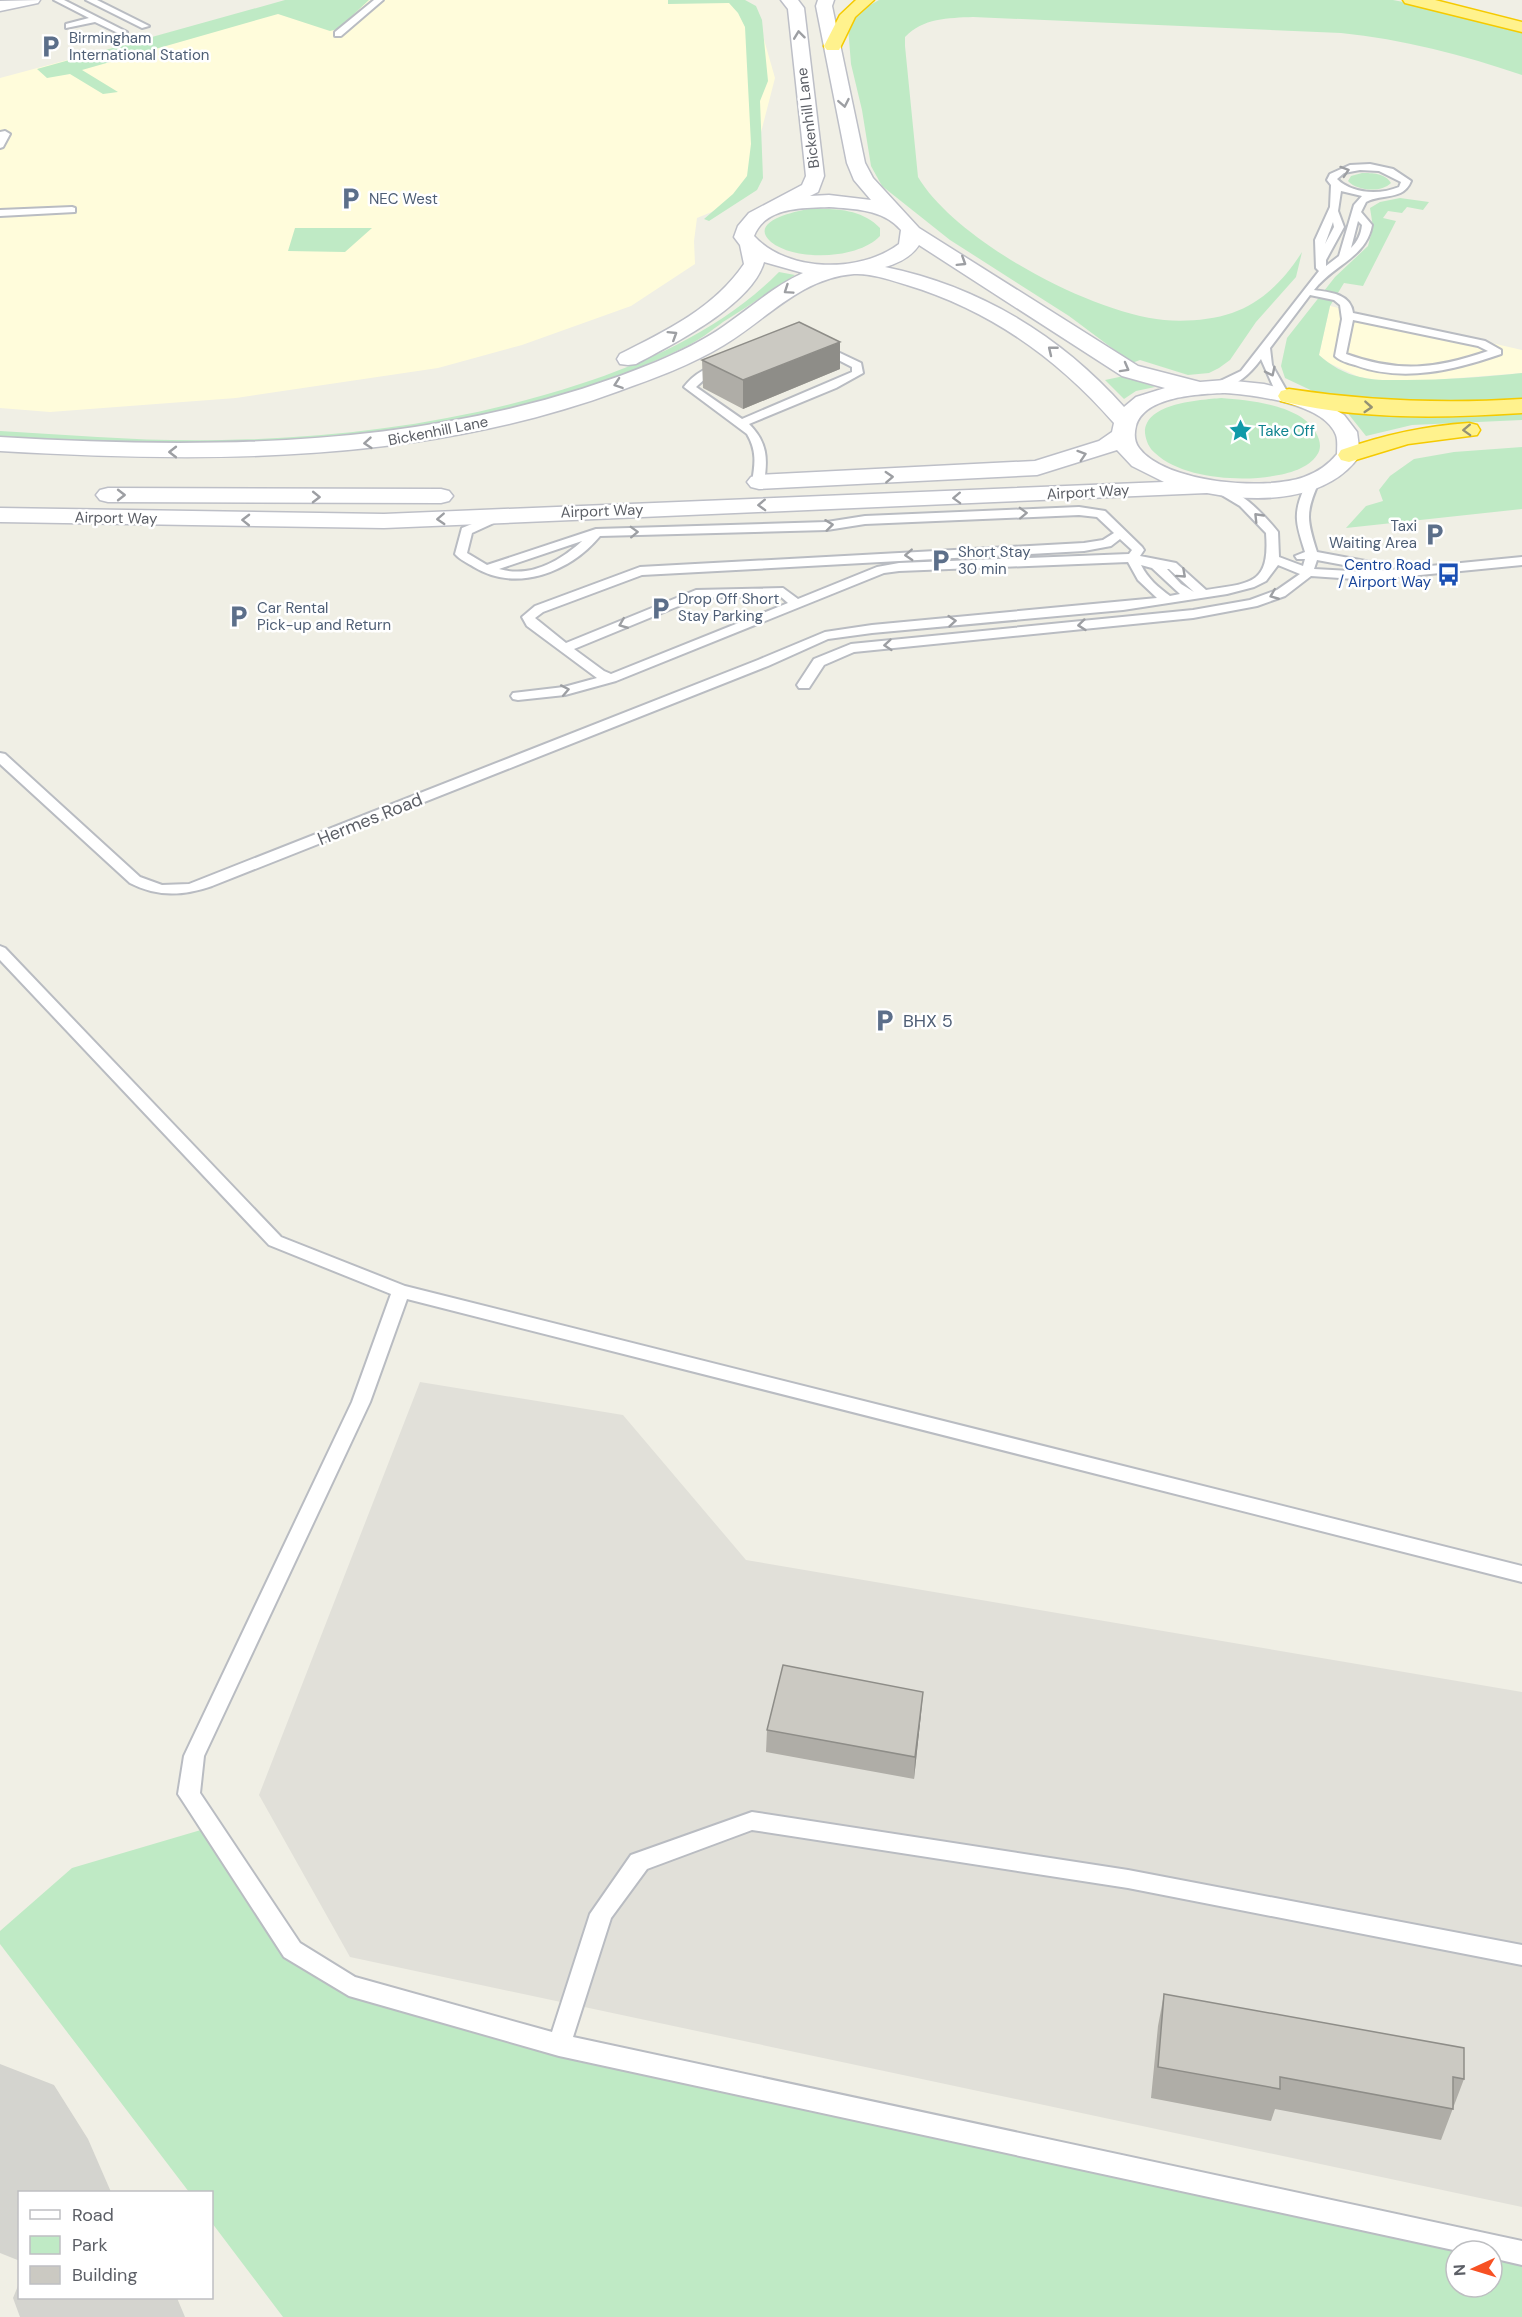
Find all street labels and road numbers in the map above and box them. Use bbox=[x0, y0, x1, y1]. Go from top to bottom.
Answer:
street label: Bickenhill Lane bbox=[792, 66, 824, 170]
street label: Bickenhill Lane bbox=[386, 412, 490, 450]
street label: Airport Way bbox=[1046, 480, 1131, 504]
street label: Airport Way bbox=[560, 500, 644, 522]
street label: Airport Way bbox=[74, 507, 158, 529]
street label: Hermes Road bbox=[314, 787, 426, 851]

